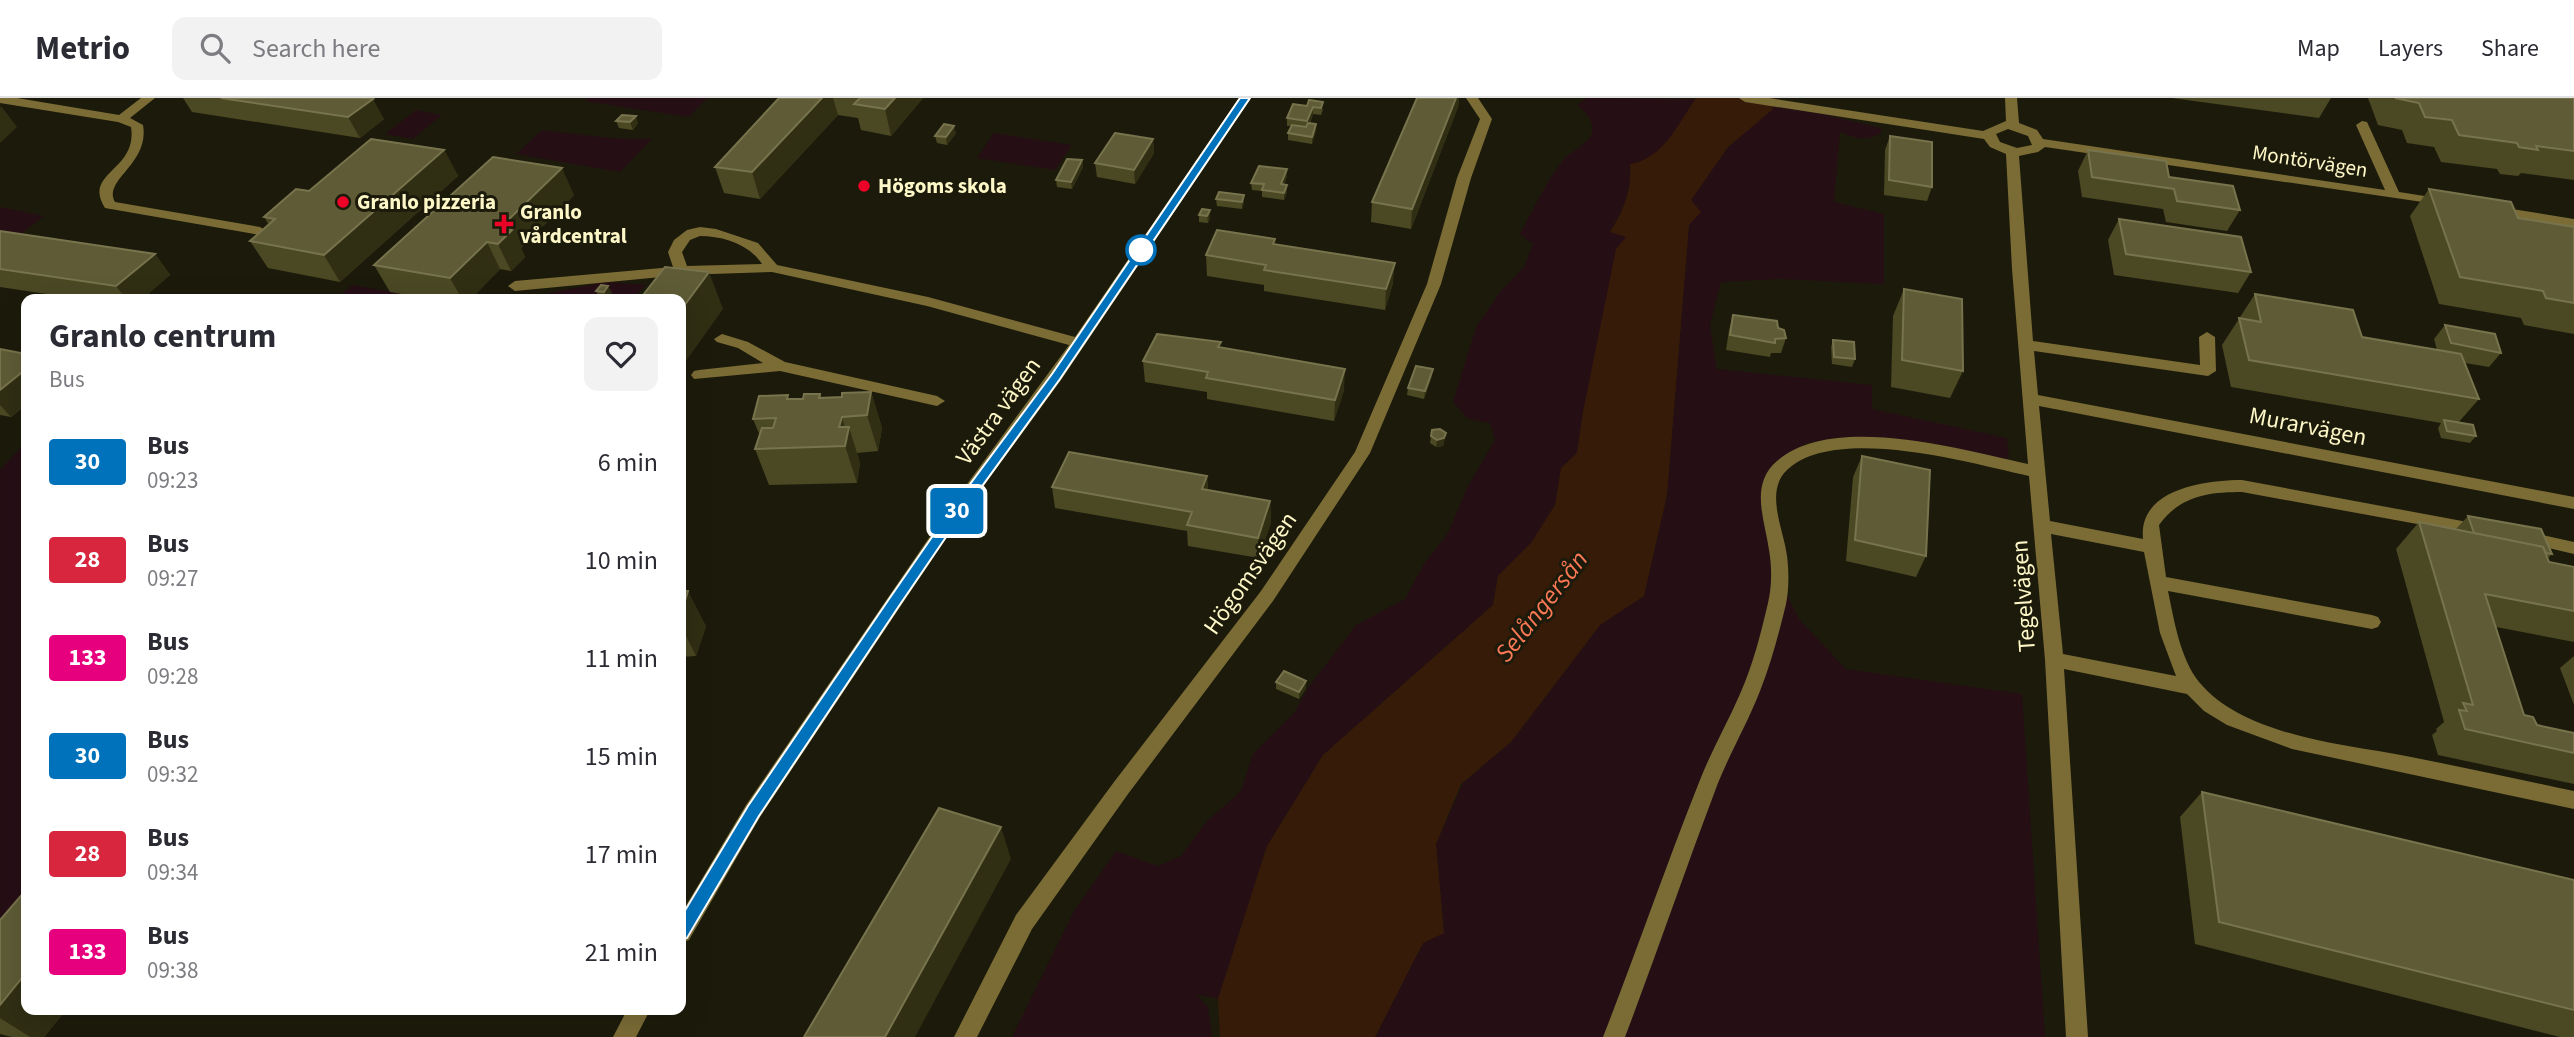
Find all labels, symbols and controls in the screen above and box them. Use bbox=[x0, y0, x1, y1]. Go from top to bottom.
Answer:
search box bbox=[172, 17, 662, 80]
text: Metrio bbox=[35, 25, 130, 72]
icon: search bbox=[196, 29, 234, 67]
text: Search here bbox=[252, 30, 380, 67]
text: Map bbox=[2297, 31, 2340, 66]
text: Layers bbox=[2378, 31, 2443, 66]
text: Share bbox=[2481, 31, 2539, 66]
street label: Montörvägen bbox=[2250, 137, 2370, 185]
place label: Högoms skola bbox=[878, 171, 1007, 201]
marker: Högoms skola bbox=[856, 178, 872, 194]
place label: Granlo pizzeria bbox=[357, 187, 496, 217]
marker: Granlo pizzeria bbox=[335, 194, 351, 210]
place label: Granlo vårdcentral bbox=[520, 197, 627, 251]
marker: Granlo vårdcentral bbox=[494, 214, 514, 234]
unlabelled marker bbox=[1126, 235, 1156, 265]
text: Granlo centrum bbox=[49, 313, 276, 360]
button: heart bbox=[584, 317, 658, 391]
street label: Västra vägen bbox=[947, 350, 1050, 473]
text: Bus bbox=[49, 363, 85, 396]
street label: Murarvägen bbox=[2246, 398, 2370, 455]
text: Bus bbox=[147, 427, 189, 464]
text: 30 bbox=[75, 444, 100, 479]
text: 6 min bbox=[598, 444, 658, 481]
text: 09:23 bbox=[147, 464, 198, 497]
line badge: 30 bbox=[926, 488, 988, 534]
text: 30 bbox=[944, 493, 970, 528]
street label: Högomsvägen bbox=[1195, 505, 1306, 642]
text: Bus bbox=[147, 525, 189, 562]
street label: Tegelvägen bbox=[2002, 539, 2045, 653]
text: 28 bbox=[75, 542, 100, 577]
text: 10 min bbox=[585, 542, 658, 579]
water label: Selångersån bbox=[1486, 543, 1597, 670]
text: 09:27 bbox=[147, 562, 198, 595]
text: Bus bbox=[147, 623, 189, 660]
text: 133 bbox=[68, 640, 107, 675]
text: 11 min bbox=[585, 640, 658, 677]
text: 09:28 bbox=[147, 660, 198, 693]
text: Bus bbox=[147, 721, 189, 758]
text: 30 bbox=[75, 738, 100, 773]
text: 15 min bbox=[585, 738, 658, 775]
text: 09:32 bbox=[147, 758, 198, 791]
text: Bus bbox=[147, 819, 189, 856]
text: 28 bbox=[75, 836, 100, 871]
text: 17 min bbox=[585, 836, 658, 873]
text: 09:34 bbox=[147, 856, 198, 889]
text: Bus bbox=[147, 917, 189, 954]
text: 133 bbox=[68, 934, 107, 969]
text: 21 min bbox=[585, 934, 658, 971]
text: 09:38 bbox=[147, 954, 198, 987]

